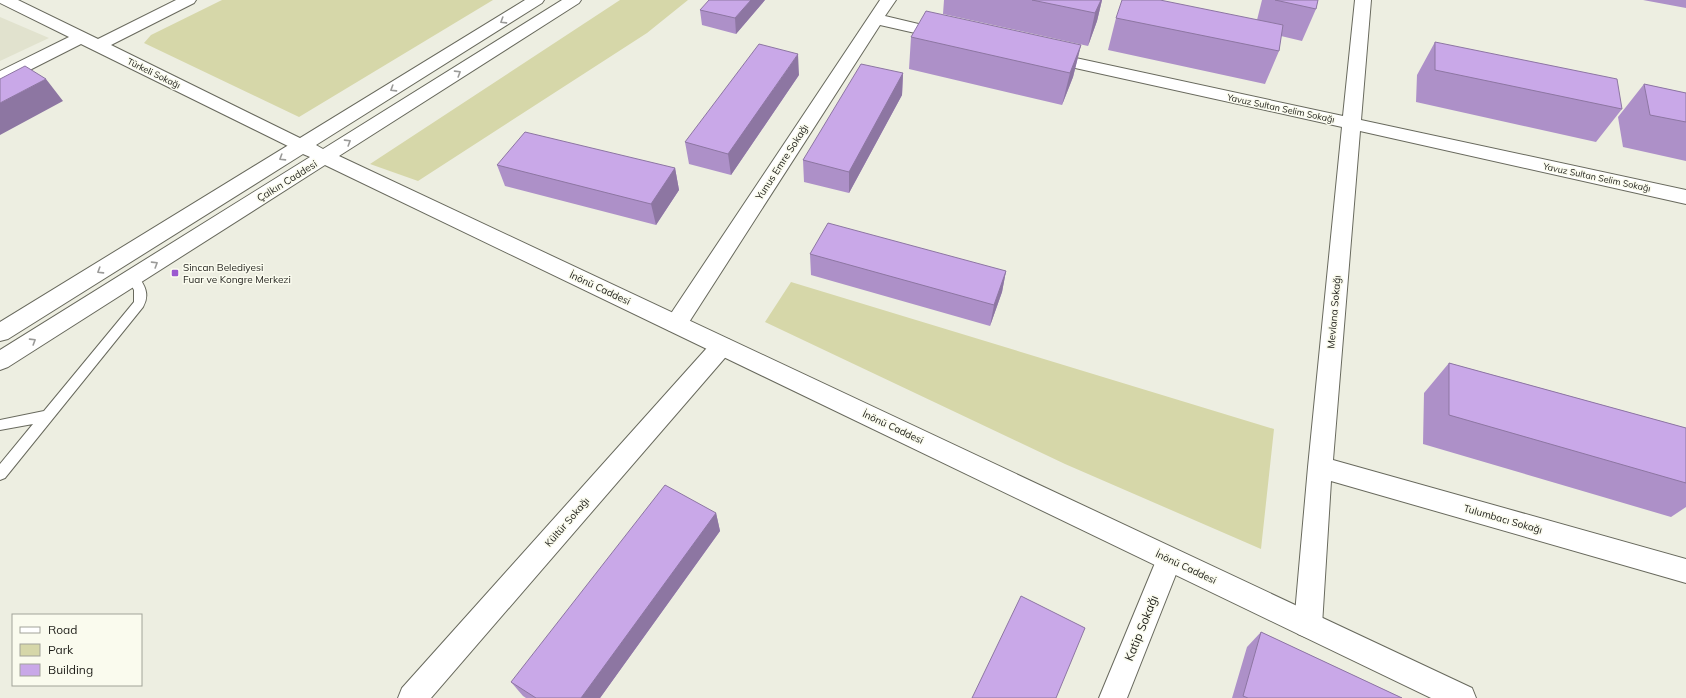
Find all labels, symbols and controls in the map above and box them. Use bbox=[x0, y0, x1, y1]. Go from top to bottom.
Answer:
one-way arrow bbox=[500, 16, 507, 23]
street label: Türkeli Sokağı bbox=[126, 55, 182, 91]
one-way arrow bbox=[454, 70, 461, 78]
one-way arrow bbox=[390, 85, 397, 92]
street label: Yavuz Sultan Selim Sokağı bbox=[1225, 91, 1336, 125]
street label: Yunus Emre Sokağı bbox=[752, 122, 811, 203]
one-way arrow bbox=[344, 139, 351, 147]
one-way arrow bbox=[279, 153, 286, 161]
street label: Çalkın Caddesi bbox=[255, 157, 319, 205]
street label: Yavuz Sultan Selim Sokağı bbox=[1541, 160, 1652, 194]
one-way arrow bbox=[151, 261, 158, 269]
place label: Sincan Belediyesi Fuar ve Kongre Merkezi bbox=[183, 261, 291, 286]
one-way arrow bbox=[98, 266, 105, 273]
marker: Sincan Belediyesi Fuar ve Kongre Merkezi bbox=[170, 268, 180, 278]
street label: İnönü Caddesi bbox=[567, 268, 633, 308]
street label: Mevlana Sokağı bbox=[1324, 275, 1344, 349]
one-way arrow bbox=[29, 338, 36, 345]
street label: İnönü Caddesi bbox=[860, 407, 926, 447]
street label: Kültür Sokağı bbox=[542, 495, 592, 549]
street label: Tulumbacı Sokağı bbox=[1462, 502, 1544, 536]
street label: İnönü Caddesi bbox=[1153, 547, 1219, 587]
street label: Katip Sokağı bbox=[1121, 593, 1161, 663]
legend bbox=[12, 614, 142, 686]
text: Road bbox=[48, 622, 77, 637]
text: Park bbox=[48, 642, 74, 657]
text: Building bbox=[48, 662, 93, 677]

